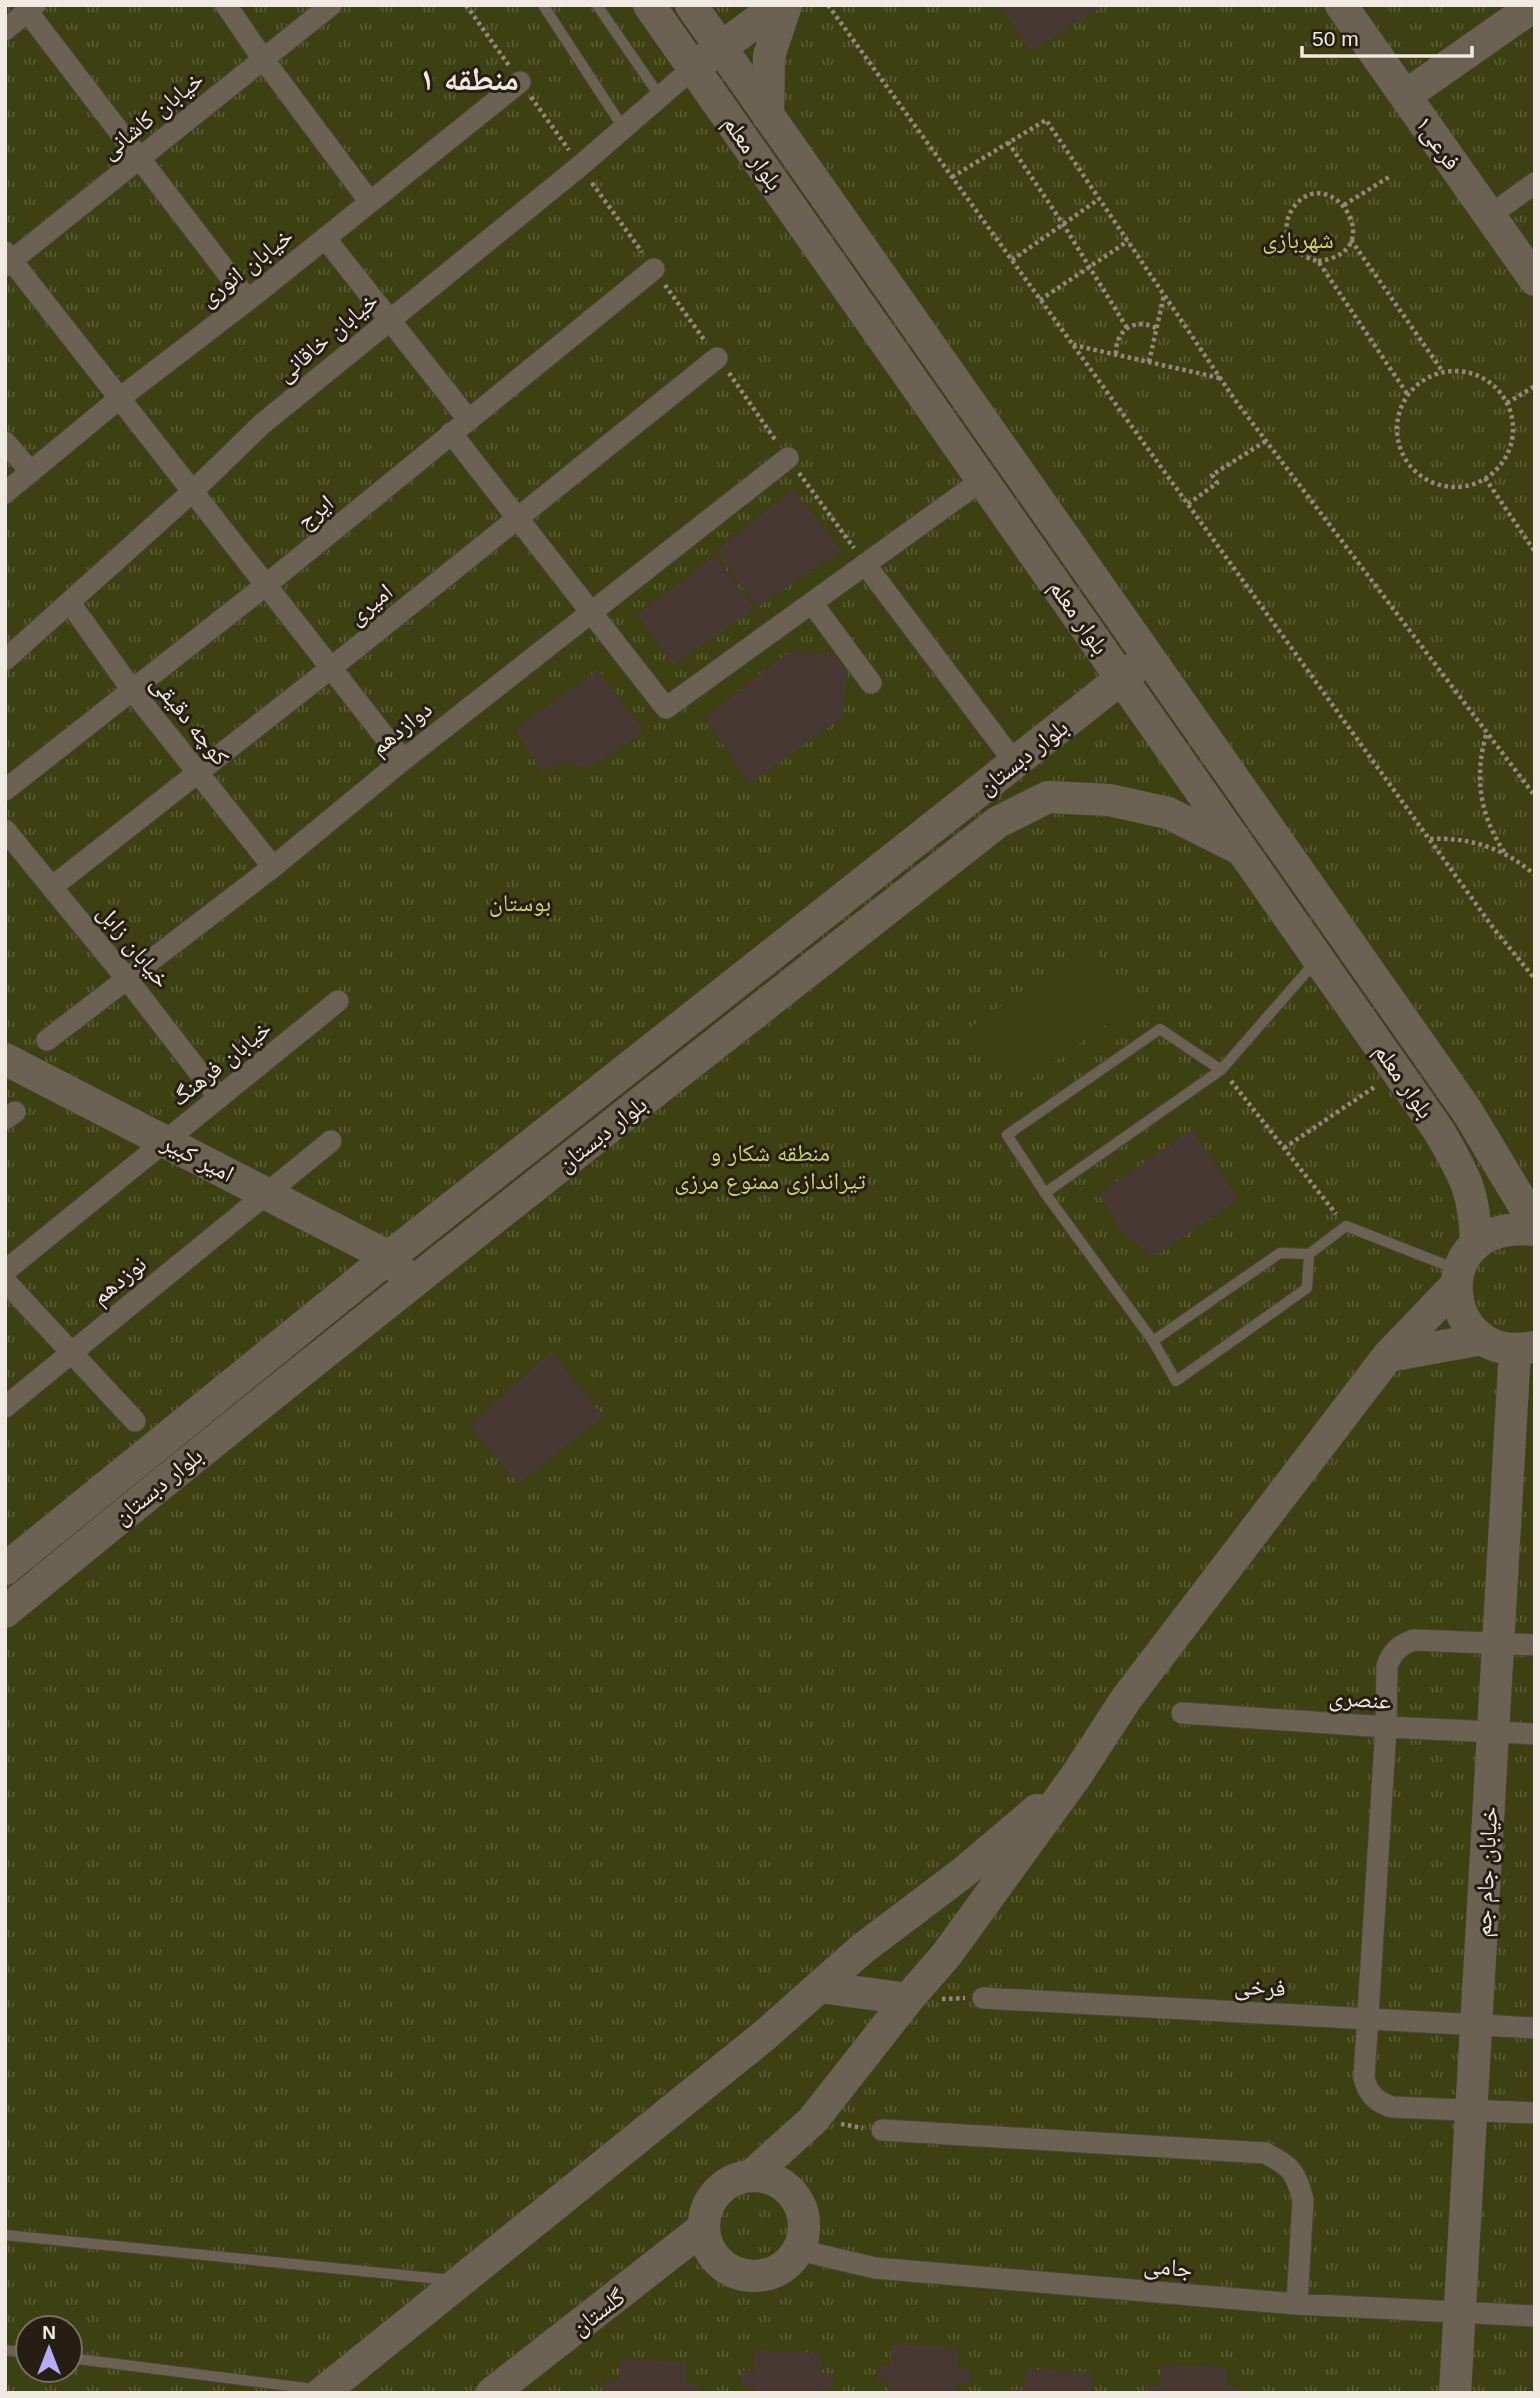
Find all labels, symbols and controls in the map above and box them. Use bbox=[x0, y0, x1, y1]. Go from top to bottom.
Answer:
scale bar bbox=[1302, 14, 1472, 58]
text: 50 m bbox=[1312, 27, 1359, 50]
district label: منطقه ۱ bbox=[419, 61, 519, 97]
street label: خیابان کاشانی bbox=[95, 65, 209, 165]
street label: بلوار معلم bbox=[716, 110, 789, 197]
street label: فرعی۱ bbox=[1410, 111, 1466, 175]
street label: خیابان انوری bbox=[194, 222, 298, 312]
park label: شهربازی bbox=[1262, 226, 1334, 254]
street label: خیابان خاقانی bbox=[271, 286, 383, 388]
street label: ایرج bbox=[291, 489, 340, 536]
street label: بلوار معلم bbox=[1042, 574, 1115, 661]
street label: امیری bbox=[342, 577, 398, 631]
street label: کوچه دقیقی bbox=[145, 669, 235, 771]
street label: دوازدهم bbox=[365, 695, 439, 763]
street label: بلوار دبستان bbox=[972, 713, 1074, 801]
park label: بوستان bbox=[489, 889, 551, 917]
street label: خیابان زابل bbox=[92, 899, 176, 993]
street label: خیابان فرهنگ bbox=[165, 1014, 277, 1112]
street label: بلوار معلم bbox=[1367, 1038, 1440, 1125]
street label: بلوار دبستان bbox=[551, 1090, 653, 1178]
street label: امیر کبیر bbox=[157, 1128, 239, 1188]
park label: منطقه شکار و تیراندازی ممنوع مرزی bbox=[674, 1139, 866, 1196]
street label: نوزدهم bbox=[86, 1250, 153, 1312]
street label: بلوار دبستان bbox=[108, 1442, 208, 1530]
street label: عنصری bbox=[1328, 1683, 1392, 1715]
street label: خیابان جام جم bbox=[1469, 1806, 1505, 1938]
street label: فرخی bbox=[1234, 1972, 1286, 2002]
street label: جامی bbox=[1142, 2251, 1194, 2283]
street label: گلستان bbox=[565, 2283, 631, 2341]
north arrow bbox=[14, 2314, 84, 2384]
text: N bbox=[42, 2322, 56, 2343]

